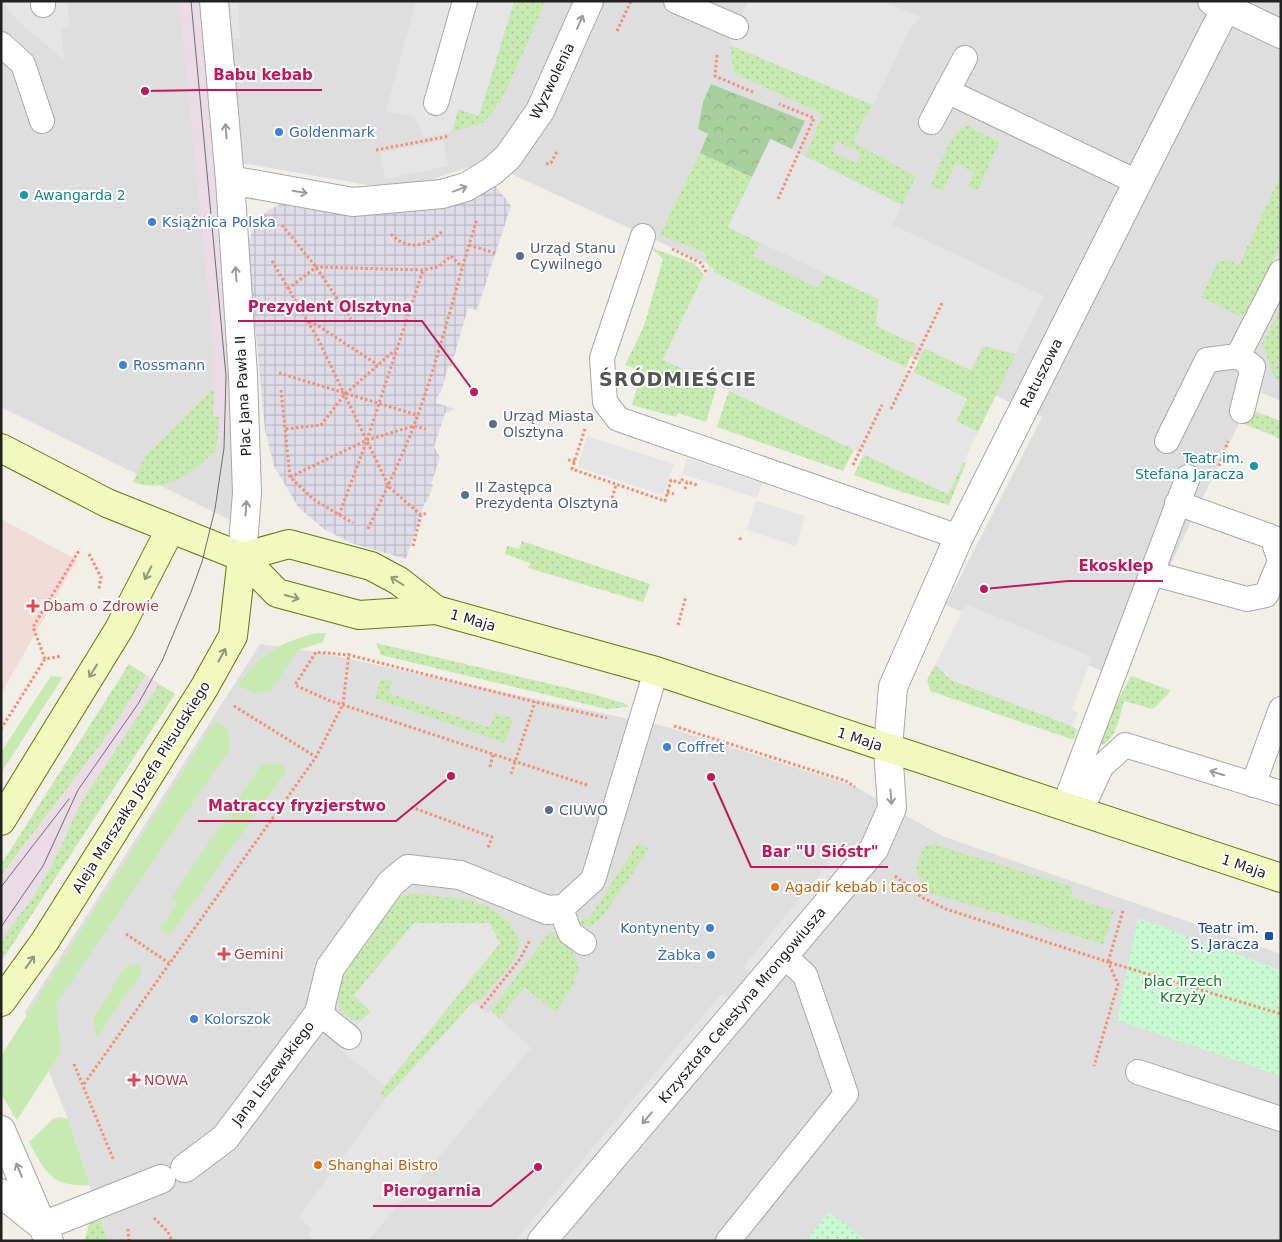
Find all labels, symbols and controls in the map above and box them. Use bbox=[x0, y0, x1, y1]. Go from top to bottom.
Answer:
one-way arrow bbox=[575, 15, 585, 30]
street label: Wyzwolenia bbox=[527, 40, 577, 122]
callout: Babu kebab bbox=[203, 60, 322, 90]
text: Babu kebab bbox=[213, 66, 313, 84]
one-way arrow bbox=[221, 124, 230, 140]
place label: Goldenmark bbox=[289, 124, 376, 140]
marker: Goldenmark bbox=[273, 126, 285, 138]
one-way arrow bbox=[452, 184, 467, 193]
place label: Awangarda 2 bbox=[34, 187, 126, 203]
one-way arrow bbox=[291, 188, 307, 197]
marker: Awangarda 2 bbox=[18, 189, 30, 201]
place label: Książnica Polska bbox=[162, 214, 276, 230]
marker: Książnica Polska bbox=[146, 216, 158, 228]
place label: Urząd Stanu Cywilnego bbox=[530, 240, 616, 272]
marker: Urząd Stanu Cywilnego bbox=[514, 250, 526, 262]
one-way arrow bbox=[232, 266, 241, 282]
callout: Prezydent Olsztyna bbox=[238, 291, 422, 321]
text: Prezydent Olsztyna bbox=[248, 298, 412, 316]
street label: Plac Jana Pawła II bbox=[232, 335, 254, 457]
street label: Ratuszowa bbox=[1017, 336, 1065, 410]
place label: Rossmann bbox=[133, 357, 205, 373]
marker: Rossmann bbox=[117, 359, 129, 371]
district label: ŚRÓDMIEŚCIE bbox=[599, 367, 757, 390]
place label: Urząd Miasta Olsztyna bbox=[503, 408, 594, 440]
marker: Urząd Miasta Olsztyna bbox=[487, 418, 499, 430]
place label: Teatr im. Stefana Jaracza bbox=[1135, 450, 1244, 482]
marker: Teatr im. Stefana Jaracza bbox=[1248, 460, 1260, 472]
place label: II Zastępca Prezydenta Olsztyna bbox=[475, 479, 619, 511]
marker: II Zastępca Prezydenta Olsztyna bbox=[459, 489, 471, 501]
one-way arrow bbox=[241, 500, 250, 516]
callout: Ekosklep bbox=[1068, 551, 1163, 581]
text: Ekosklep bbox=[1078, 557, 1154, 575]
one-way arrow bbox=[143, 565, 152, 580]
one-way arrow bbox=[390, 575, 404, 586]
one-way arrow bbox=[284, 593, 300, 602]
place label: Dbam o Zdrowie bbox=[43, 598, 159, 614]
marker: Dbam o Zdrowie bbox=[27, 600, 39, 612]
street label: 1 Maja bbox=[448, 606, 498, 634]
one-way arrow bbox=[218, 648, 228, 663]
one-way arrow bbox=[88, 664, 99, 678]
street label: Aleja Marszałka Józefa Piłsudskiego bbox=[69, 678, 213, 896]
street label: 1 Maja bbox=[835, 724, 885, 754]
place label: Coffret bbox=[677, 739, 725, 755]
marker: Coffret bbox=[661, 741, 673, 753]
one-way arrow bbox=[1210, 768, 1226, 778]
one-way arrow bbox=[887, 789, 896, 805]
callout: Matraccy fryzjerstwo bbox=[198, 791, 396, 821]
text: Matraccy fryzjerstwo bbox=[208, 797, 386, 815]
place label: CIUWO bbox=[559, 802, 608, 818]
marker: CIUWO bbox=[543, 804, 555, 816]
callout: Bar "U Sióstr" bbox=[751, 837, 888, 867]
text: Bar "U Sióstr" bbox=[762, 843, 878, 861]
street label: 1 Maja bbox=[1219, 851, 1269, 881]
place label: Agadir kebab i tacos bbox=[785, 879, 928, 895]
marker: Agadir kebab i tacos bbox=[769, 881, 781, 893]
street label: Krzysztofa Celestyna Mrongowiusza bbox=[655, 904, 829, 1106]
place label: Kontynenty bbox=[620, 920, 700, 936]
place label: Teatr im. S. Jaracza bbox=[1191, 920, 1259, 952]
marker: Kontynenty bbox=[704, 922, 716, 934]
marker: Teatr im. S. Jaracza bbox=[1263, 930, 1275, 942]
place label: Gemini bbox=[234, 946, 284, 962]
place label: Żabka bbox=[658, 946, 701, 963]
marker: Gemini bbox=[218, 948, 230, 960]
marker: Żabka bbox=[705, 949, 717, 961]
one-way arrow bbox=[25, 955, 35, 969]
park label: plac Trzech Krzyży bbox=[1144, 973, 1222, 1005]
place label: Kolorszok bbox=[204, 1011, 271, 1027]
marker: Kolorszok bbox=[188, 1013, 200, 1025]
street label: Jana Liszewskiego bbox=[228, 1018, 317, 1129]
place label: NOWA bbox=[144, 1072, 189, 1088]
marker: NOWA bbox=[128, 1074, 140, 1086]
one-way arrow bbox=[641, 1111, 653, 1124]
place label: Shanghai Bistro bbox=[328, 1157, 438, 1173]
marker: Shanghai Bistro bbox=[312, 1159, 324, 1171]
one-way arrow bbox=[13, 1163, 23, 1178]
callout: Pierogarnia bbox=[373, 1176, 491, 1206]
text: Pierogarnia bbox=[383, 1182, 481, 1200]

